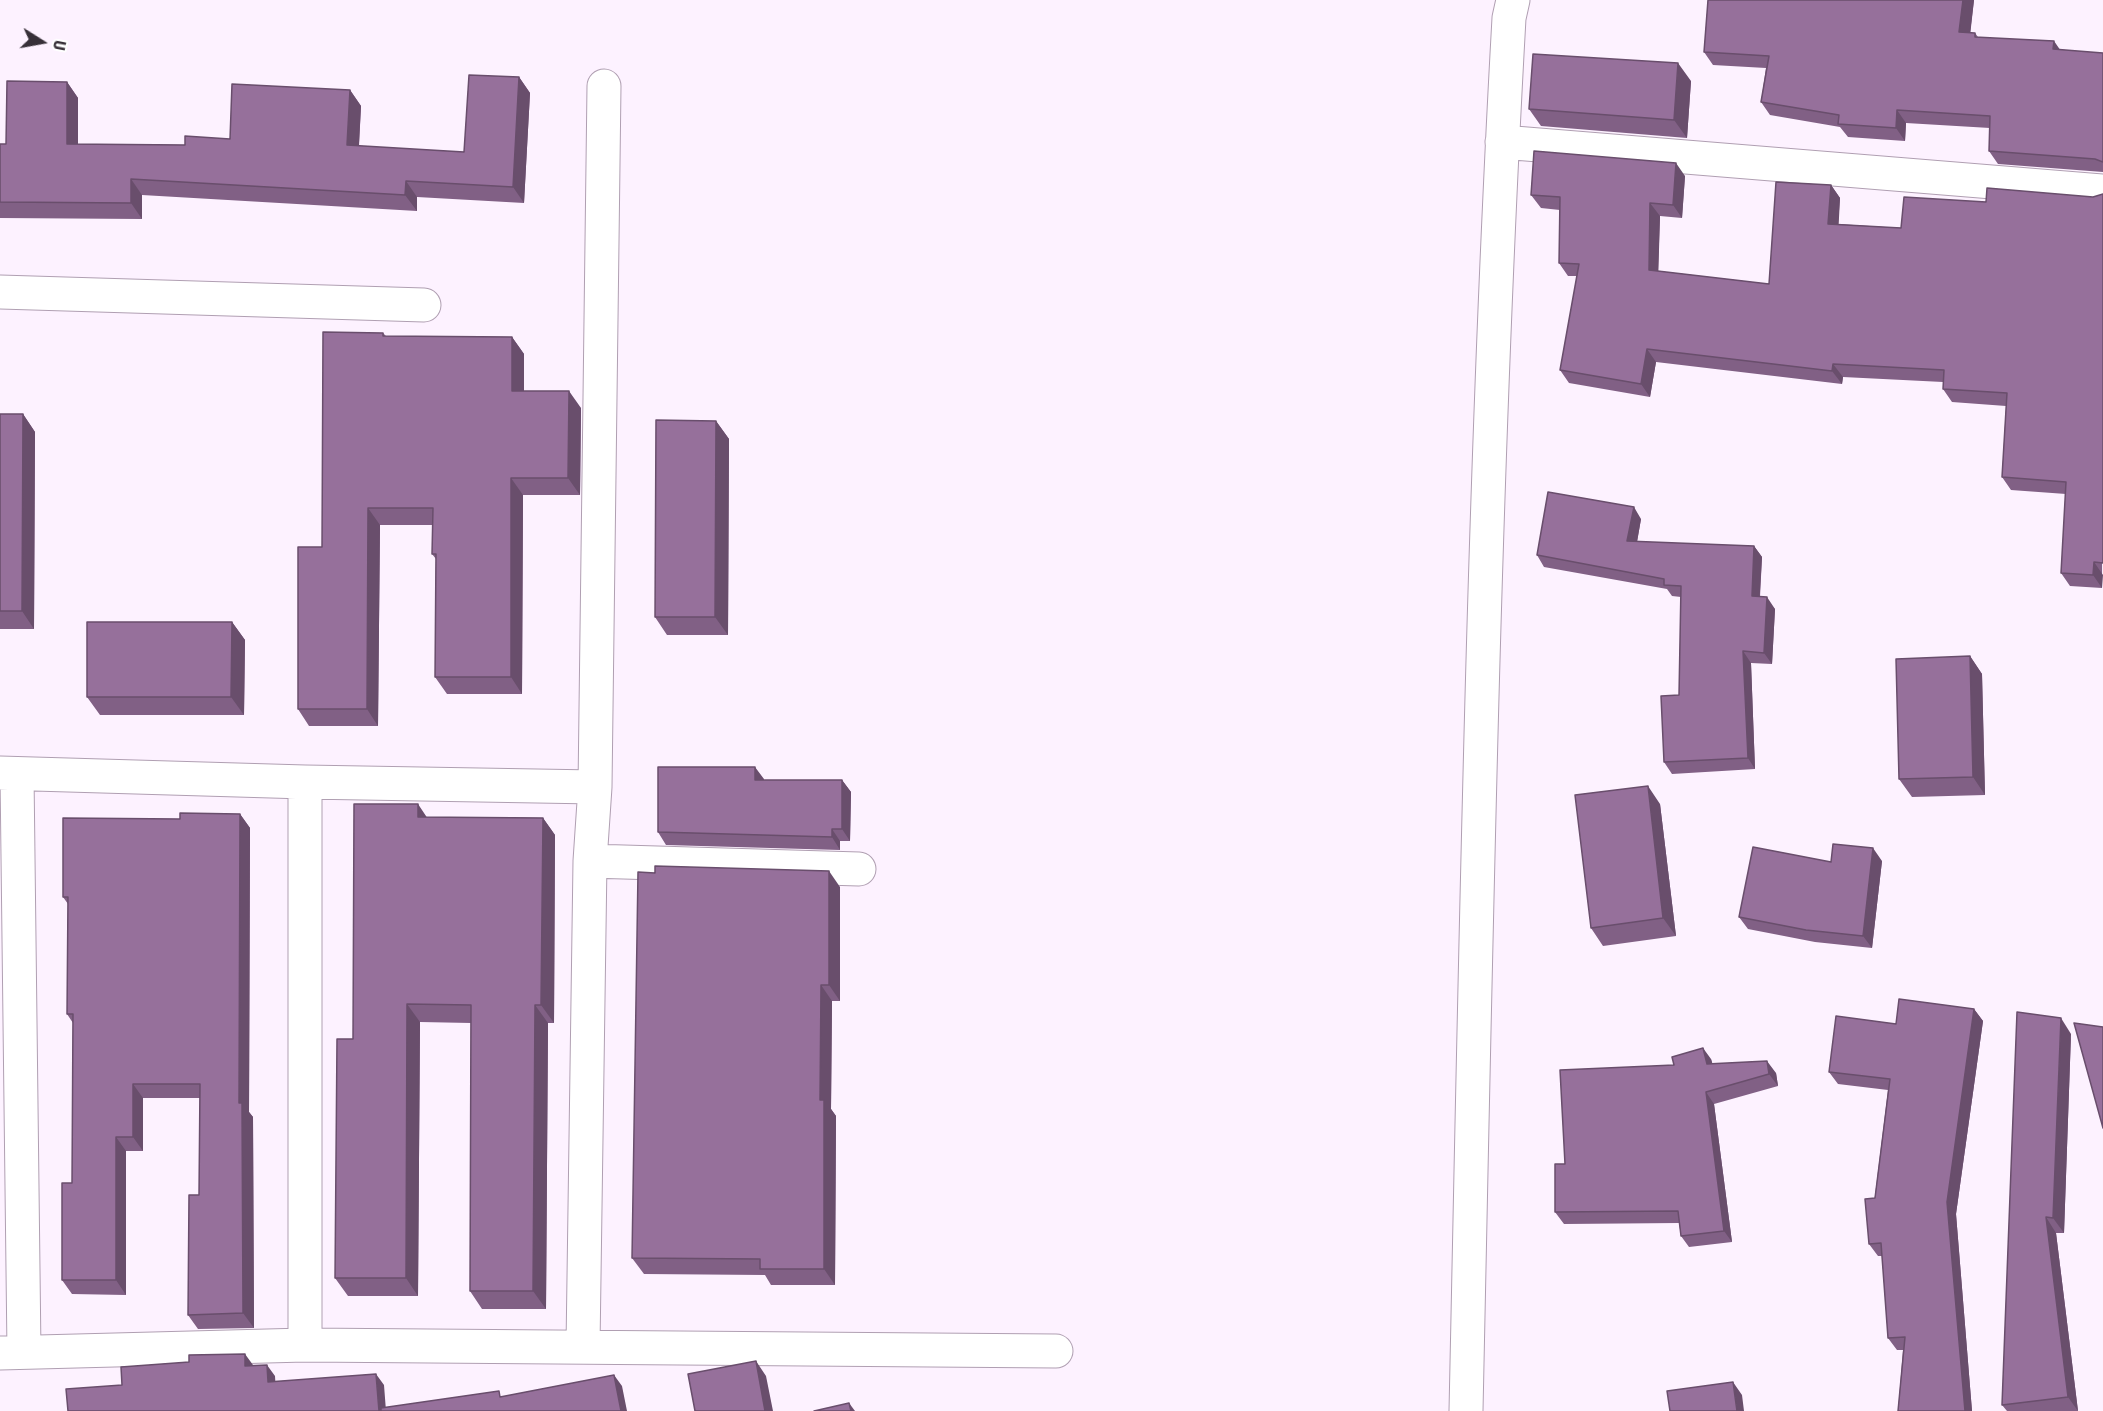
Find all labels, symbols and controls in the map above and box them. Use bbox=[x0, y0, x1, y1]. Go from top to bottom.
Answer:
north arrow bbox=[12, 12, 72, 72]
text: U bbox=[50, 39, 69, 52]

